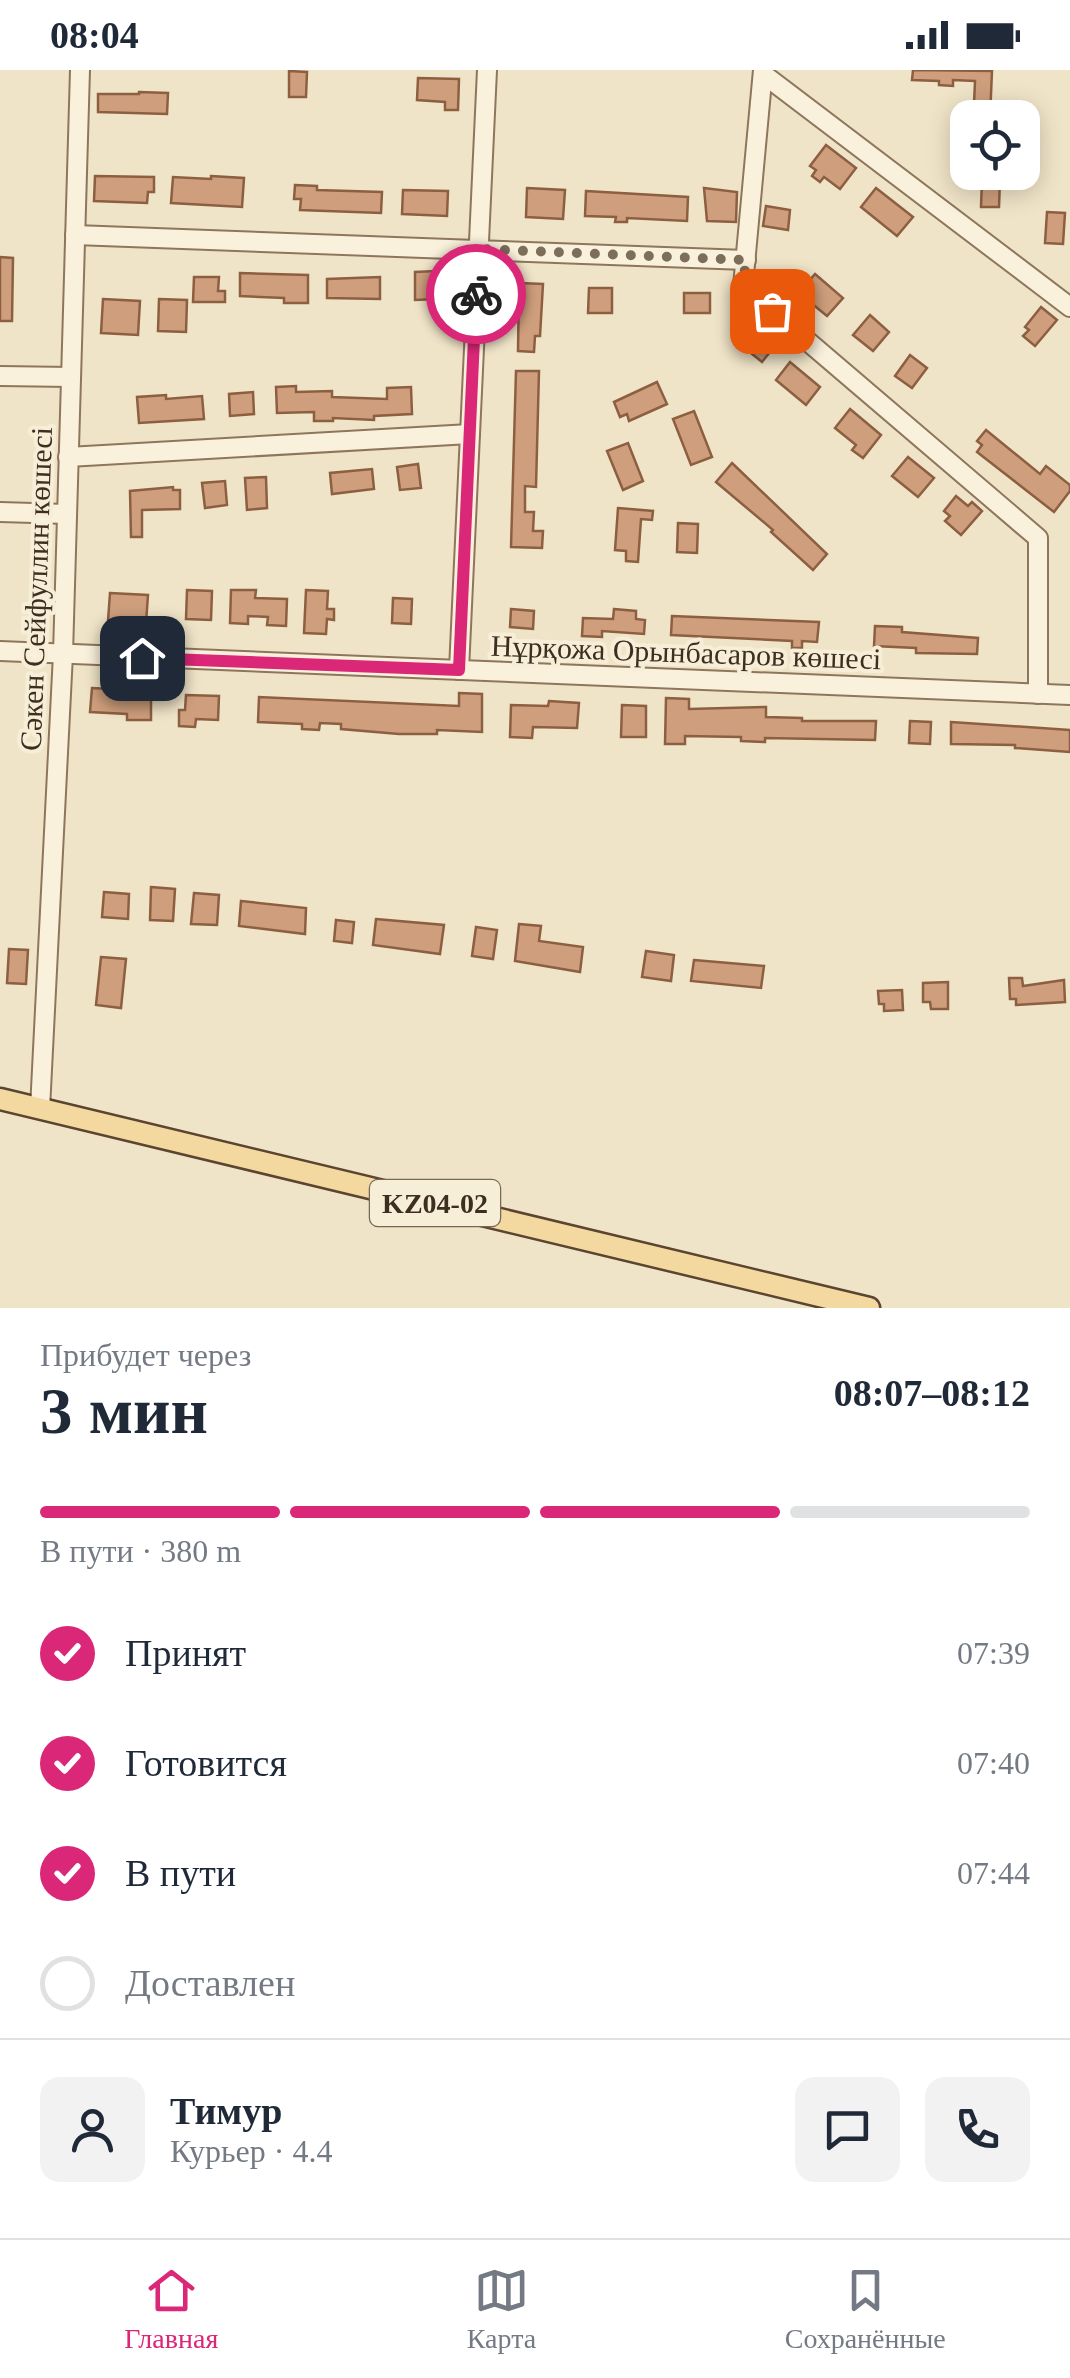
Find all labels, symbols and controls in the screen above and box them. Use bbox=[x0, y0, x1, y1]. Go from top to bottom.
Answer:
text: 08:04 bbox=[50, 14, 139, 56]
map controls bbox=[950, 100, 1040, 190]
button: locate bbox=[950, 100, 1040, 190]
courier bbox=[426, 244, 526, 344]
icon: bike bbox=[449, 267, 504, 322]
pin bbox=[730, 269, 815, 354]
icon: bag bbox=[745, 284, 800, 339]
street label: Сәкен Сейфуллин көшесі bbox=[14, 426, 58, 752]
pin bbox=[100, 616, 185, 701]
street label: Нұрқожа Орынбасаров көшесі bbox=[490, 629, 882, 675]
icon: home bbox=[115, 631, 170, 686]
road number: KZ04-02 bbox=[370, 1180, 500, 1226]
text: Прибудет через bbox=[40, 1337, 251, 1373]
text: 08:07–08:12 bbox=[834, 1372, 1030, 1414]
text: 3 мин bbox=[40, 1375, 208, 1447]
text: В пути · 380 m bbox=[40, 1533, 241, 1569]
icon: check bbox=[40, 1626, 95, 1681]
text: Принят bbox=[125, 1632, 246, 1674]
text: 07:39 bbox=[957, 1635, 1030, 1671]
icon: check bbox=[40, 1736, 95, 1791]
text: Готовится bbox=[125, 1742, 287, 1784]
text: 07:40 bbox=[957, 1745, 1030, 1781]
icon: check bbox=[40, 1846, 95, 1901]
text: В пути bbox=[125, 1852, 236, 1894]
text: 07:44 bbox=[957, 1855, 1030, 1891]
text: Доставлен bbox=[125, 1962, 295, 2004]
button: person bbox=[40, 2077, 145, 2182]
button: chat bbox=[795, 2077, 900, 2182]
button: phone bbox=[925, 2077, 1030, 2182]
text: Тимур bbox=[170, 2090, 282, 2132]
text: Курьер · 4.4 bbox=[170, 2133, 332, 2169]
tab: Главная bbox=[124, 2263, 218, 2355]
tab: Карта bbox=[467, 2263, 536, 2355]
tab: Сохранённые bbox=[785, 2263, 946, 2355]

